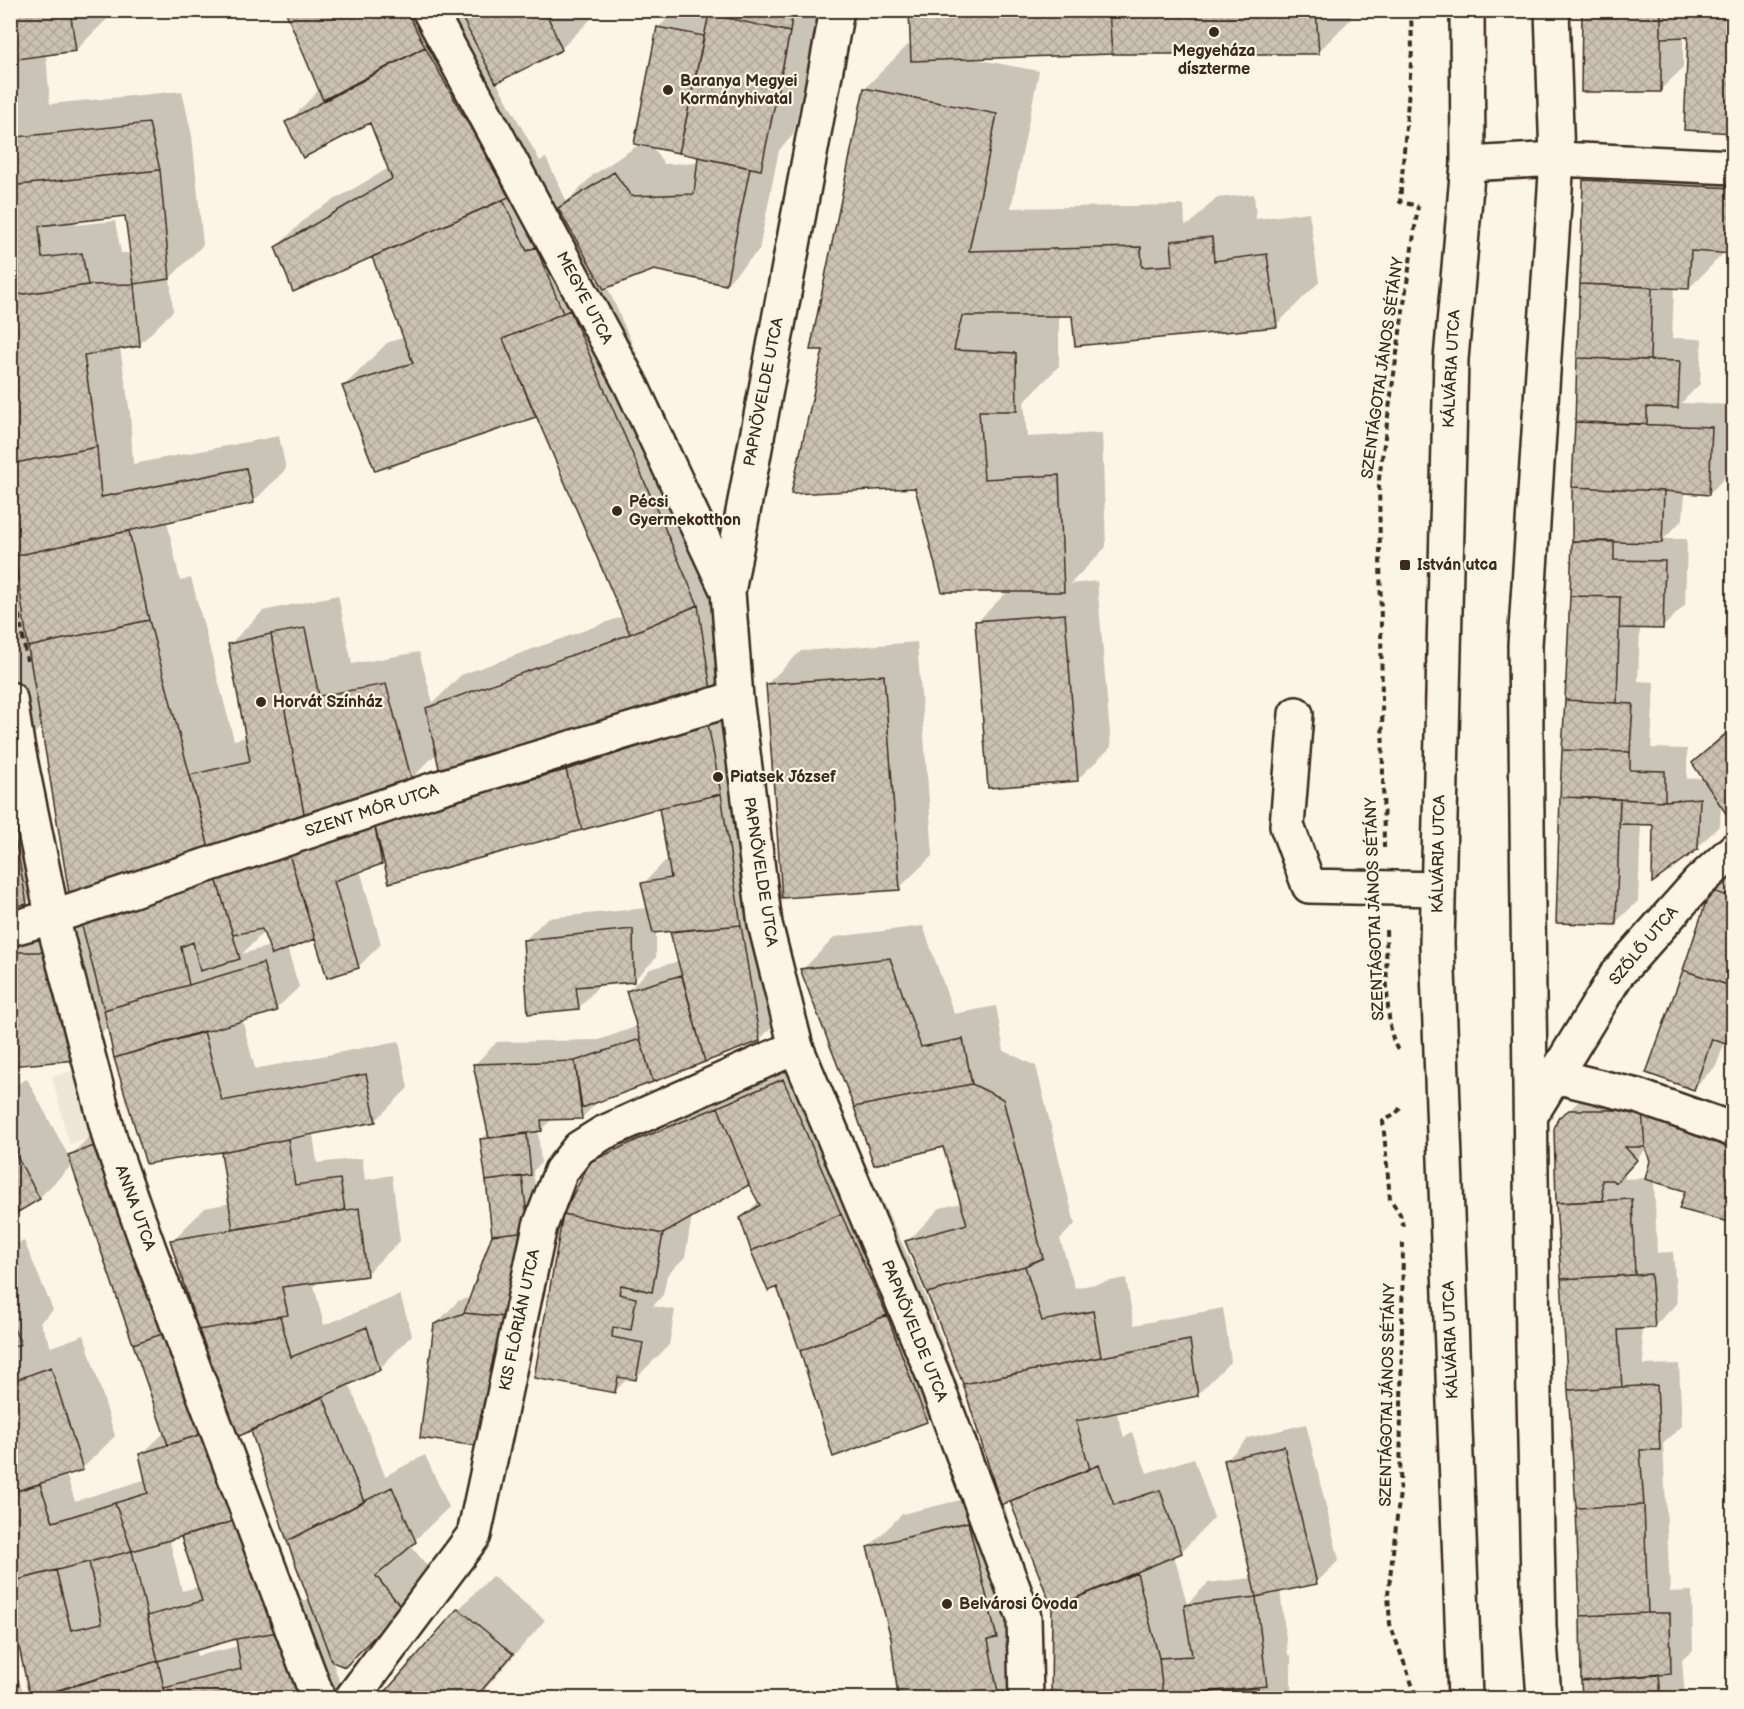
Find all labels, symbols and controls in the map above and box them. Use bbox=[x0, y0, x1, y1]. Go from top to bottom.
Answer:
marker: Megyeháza díszterme bbox=[1207, 25, 1221, 39]
place label: Megyeháza díszterme bbox=[1173, 42, 1256, 79]
place label: Baranya Megyei Kormányhivatal bbox=[680, 72, 798, 109]
marker: Baranya Megyei Kormányhivatal bbox=[661, 83, 675, 97]
street label: MEGYE UTCA bbox=[552, 249, 616, 348]
street label: SZENTÁGOTAI JÁNOS SÉTÁNY bbox=[1356, 255, 1408, 480]
street label: KÁLVÁRIA UTCA bbox=[1437, 309, 1465, 429]
street label: PAPNÖVELDE UTCA bbox=[738, 316, 788, 468]
place label: Pécsi Gyermekotthon bbox=[629, 493, 741, 530]
marker: Pécsi Gyermekotthon bbox=[610, 504, 624, 518]
place label: István utca bbox=[1417, 556, 1497, 575]
marker: István utca bbox=[1398, 558, 1412, 572]
place label: Horvát Színház bbox=[273, 693, 383, 712]
marker: Horvát Színház bbox=[254, 695, 268, 709]
place label: Piatsek József bbox=[730, 768, 837, 787]
marker: Piatsek József bbox=[711, 770, 725, 784]
street label: SZENT MÓR UTCA bbox=[302, 778, 441, 842]
street label: KÁLVÁRIA UTCA bbox=[1426, 794, 1450, 913]
street label: PAPNÖVELDE UTCA bbox=[739, 796, 783, 948]
street label: SZENTÁGOTAI JÁNOS SÉTÁNY bbox=[1360, 796, 1388, 1021]
street label: SZŐLŐ UTCA bbox=[1604, 901, 1683, 989]
street label: ANNA UTCA bbox=[111, 1163, 159, 1253]
street label: KIS FLÓRIÁN UTCA bbox=[494, 1247, 544, 1392]
street label: PAPNÖVELDE UTCA bbox=[877, 1257, 953, 1405]
street label: KÁLVÁRIA UTCA bbox=[1437, 1280, 1463, 1400]
street label: SZENTÁGOTAI JÁNOS SÉTÁNY bbox=[1375, 1282, 1399, 1507]
place label: Belvárosi Óvoda bbox=[959, 1592, 1078, 1614]
marker: Belvárosi Óvoda bbox=[940, 1597, 954, 1611]

